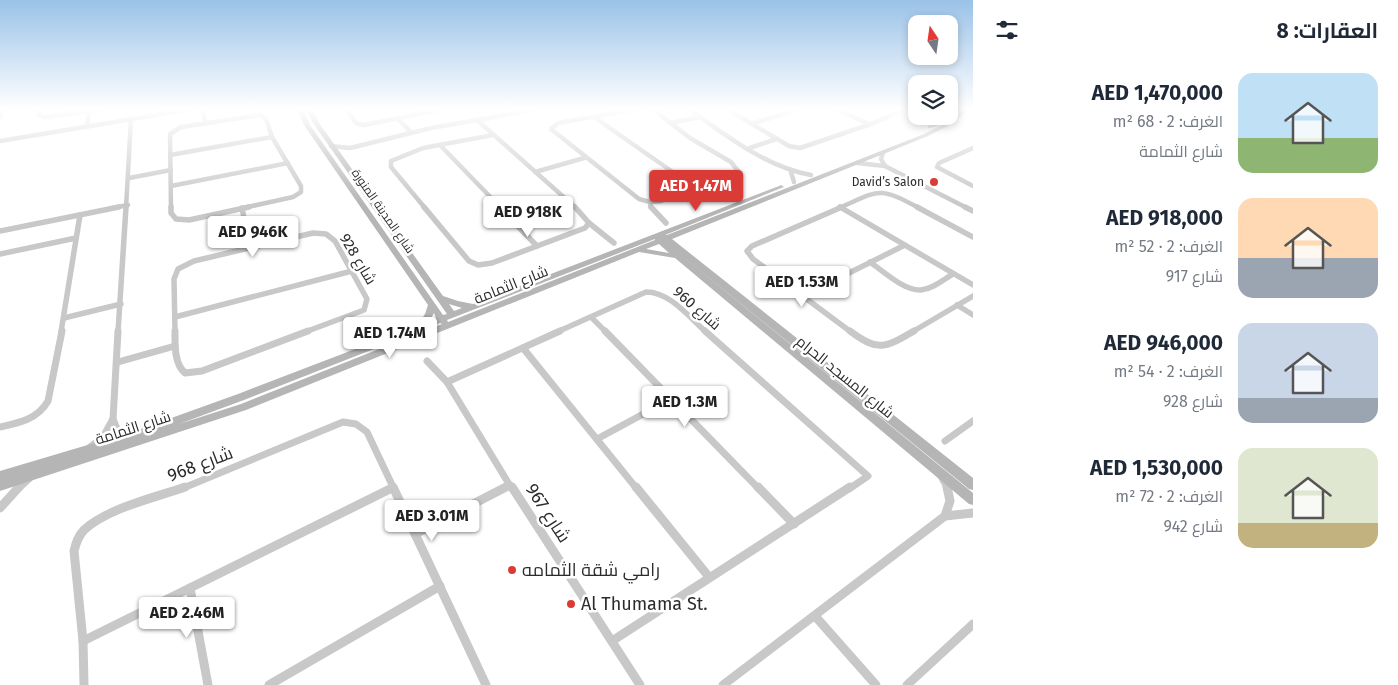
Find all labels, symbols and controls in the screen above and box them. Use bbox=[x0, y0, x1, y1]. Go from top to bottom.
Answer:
north arrow bbox=[908, 15, 958, 65]
map controls bbox=[908, 15, 958, 125]
icon: filters bbox=[993, 16, 1021, 44]
text: العقارات: 8 bbox=[1277, 18, 1378, 44]
button: layers bbox=[908, 75, 958, 125]
text: AED 1,470,000 bbox=[1092, 80, 1223, 106]
icon: home bbox=[1278, 93, 1338, 153]
text: الغرف: 2 · 68 m² bbox=[1113, 112, 1223, 131]
text: شارع الثمامة bbox=[1139, 142, 1223, 161]
street label: شارع المدينة المنورة bbox=[348, 166, 417, 256]
pin: AED 1.47M bbox=[639, 170, 753, 212]
place label: David’s Salon bbox=[852, 175, 924, 189]
text: AED 1.47M bbox=[660, 176, 732, 195]
marker: David’s Salon bbox=[928, 176, 940, 188]
pin: AED 918K bbox=[476, 196, 580, 238]
text: AED 918K bbox=[494, 202, 562, 221]
text: AED 918,000 bbox=[1106, 205, 1223, 231]
pin: AED 946K bbox=[201, 216, 305, 258]
icon: home bbox=[1278, 218, 1338, 278]
text: AED 946K bbox=[218, 222, 288, 241]
street label: شارع 928 bbox=[334, 230, 380, 289]
text: الغرف: 2 · 52 m² bbox=[1114, 237, 1223, 256]
street label: شارع الثمامة bbox=[471, 262, 551, 310]
pin: AED 1.53M bbox=[745, 266, 859, 308]
text: شارع 917 bbox=[1166, 267, 1223, 286]
text: AED 1.53M bbox=[766, 272, 838, 291]
street label: شارع 960 bbox=[668, 282, 725, 335]
pin: AED 1.74M bbox=[333, 316, 447, 359]
text: AED 1.74M bbox=[354, 323, 426, 342]
text: AED 946,000 bbox=[1104, 330, 1223, 356]
street label: شارع المسجد الحرام bbox=[791, 332, 897, 423]
icon: home bbox=[1278, 343, 1338, 403]
text: الغرف: 2 · 54 m² bbox=[1114, 362, 1223, 381]
pin: AED 1.3M bbox=[633, 386, 737, 428]
text: AED 1.3M bbox=[653, 392, 717, 411]
text: شارع 928 bbox=[1163, 392, 1223, 411]
street label: شارع الثمامة bbox=[93, 407, 174, 451]
street label: شارع 968 bbox=[164, 441, 236, 487]
text: AED 1,530,000 bbox=[1090, 455, 1223, 481]
icon: home bbox=[1278, 468, 1338, 528]
street label: شارع 967 bbox=[520, 479, 575, 547]
text: الغرف: 2 · 72 m² bbox=[1115, 487, 1223, 506]
pin: AED 3.01M bbox=[375, 500, 489, 542]
text: AED 3.01M bbox=[395, 506, 469, 525]
text: شارع 942 bbox=[1163, 517, 1223, 536]
place label: رامي شقة الثمامه bbox=[522, 559, 660, 584]
marker: رامي شقة الثمامه bbox=[506, 564, 518, 576]
place label: Al Thumama St. bbox=[581, 593, 708, 615]
pin: AED 2.46M bbox=[130, 596, 244, 639]
marker: Al Thumama St. bbox=[565, 598, 577, 610]
text: AED 2.46M bbox=[150, 603, 224, 622]

